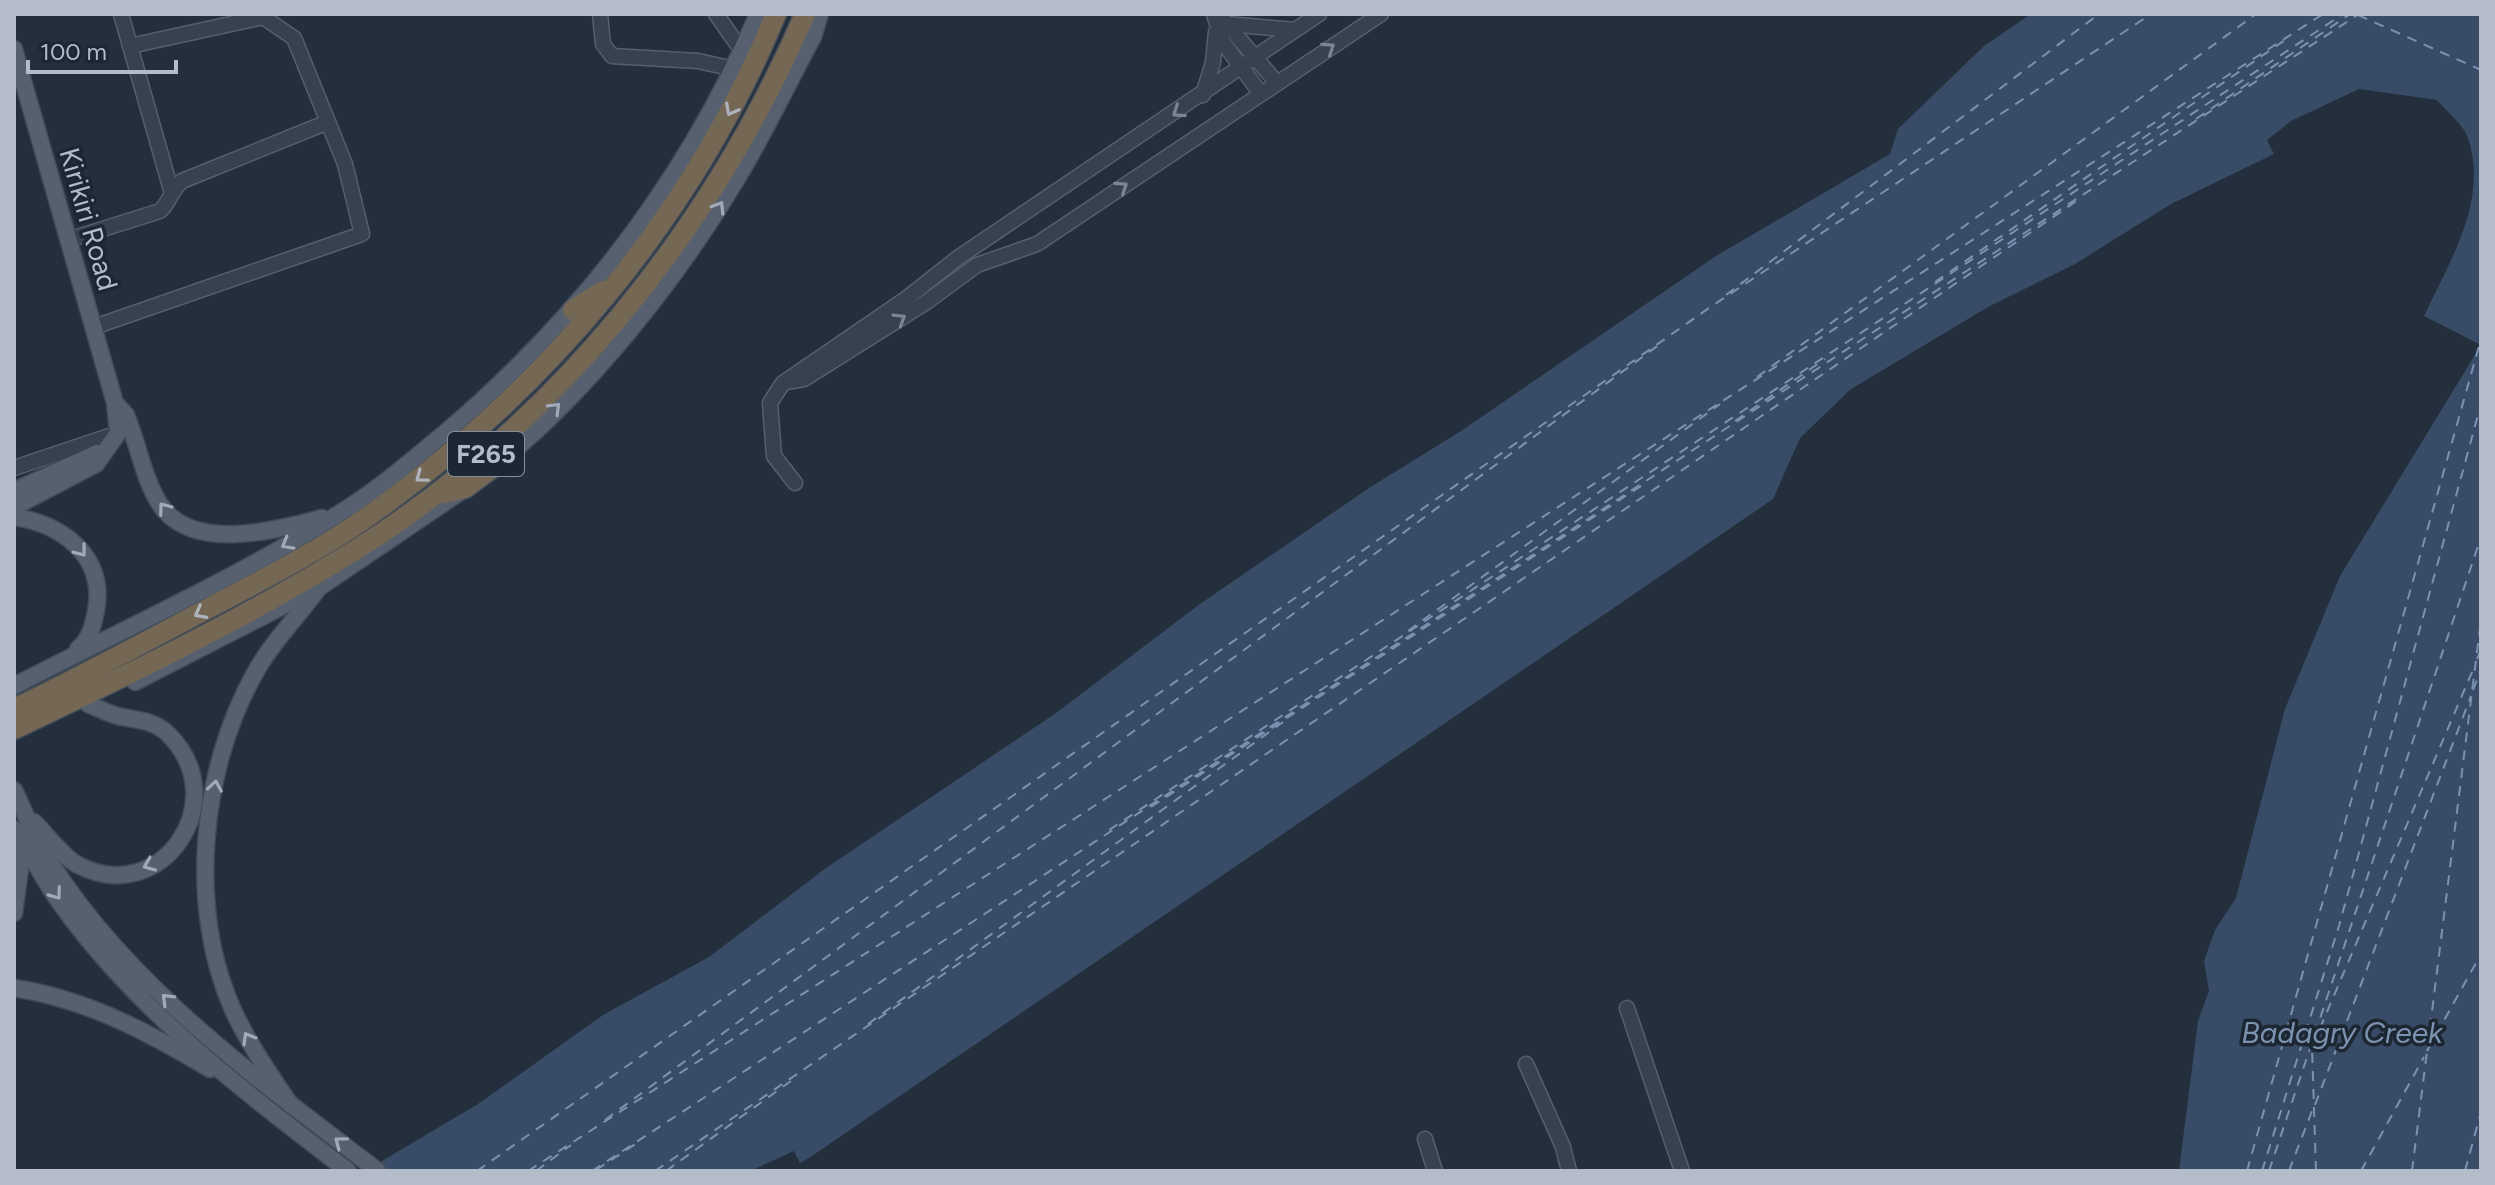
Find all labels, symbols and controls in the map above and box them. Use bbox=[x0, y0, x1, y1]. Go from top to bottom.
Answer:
scale bar bbox=[28, 24, 176, 74]
text: 100 m bbox=[40, 37, 107, 66]
one-way arrow bbox=[1321, 43, 1335, 58]
one-way arrow bbox=[725, 101, 740, 116]
one-way arrow bbox=[1172, 102, 1187, 117]
street label: Kirikiri Road bbox=[52, 144, 126, 294]
one-way arrow bbox=[1113, 182, 1128, 197]
one-way arrow bbox=[710, 201, 725, 216]
one-way arrow bbox=[891, 313, 906, 329]
one-way arrow bbox=[546, 403, 560, 417]
road number: F265 bbox=[448, 432, 524, 476]
one-way arrow bbox=[415, 468, 430, 482]
one-way arrow bbox=[160, 502, 174, 517]
one-way arrow bbox=[281, 535, 295, 550]
one-way arrow bbox=[71, 542, 85, 557]
one-way arrow bbox=[193, 603, 208, 618]
one-way arrow bbox=[206, 779, 223, 793]
one-way arrow bbox=[143, 855, 157, 872]
one-way arrow bbox=[46, 886, 61, 900]
one-way arrow bbox=[162, 994, 176, 1008]
water label: Badagry Creek bbox=[2241, 1014, 2444, 1051]
one-way arrow bbox=[242, 1032, 257, 1046]
one-way arrow bbox=[334, 1137, 348, 1151]

